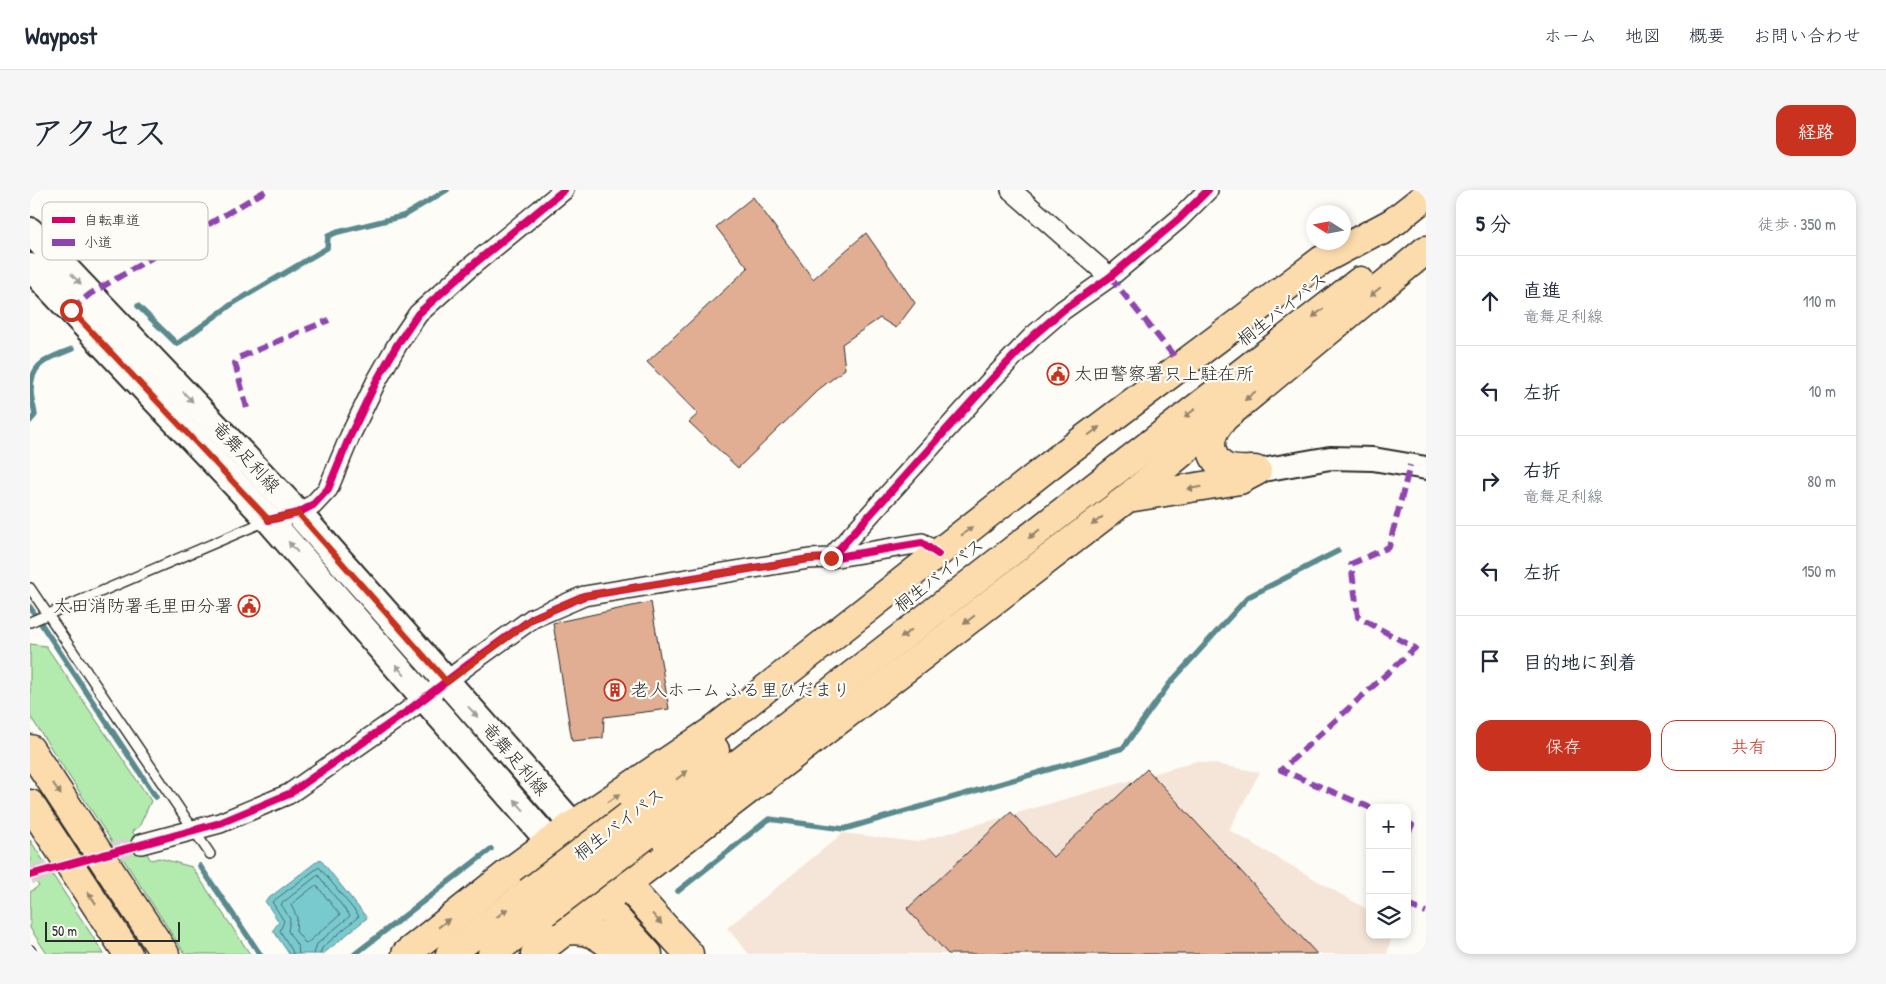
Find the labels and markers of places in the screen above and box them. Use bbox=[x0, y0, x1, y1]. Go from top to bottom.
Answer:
place label: 太田警察署只上駐在所 bbox=[1074, 361, 1254, 386]
public building icon: 太田警察署只上駐在所 bbox=[1046, 362, 1070, 386]
place label: 太田消防署毛里田分署 bbox=[53, 593, 233, 618]
public building icon: 太田消防署毛里田分署 bbox=[237, 594, 261, 618]
place label: 老人ホーム ふる里ひだまり bbox=[631, 677, 850, 702]
building icon: 老人ホーム ふる里ひだまり bbox=[603, 678, 627, 702]

